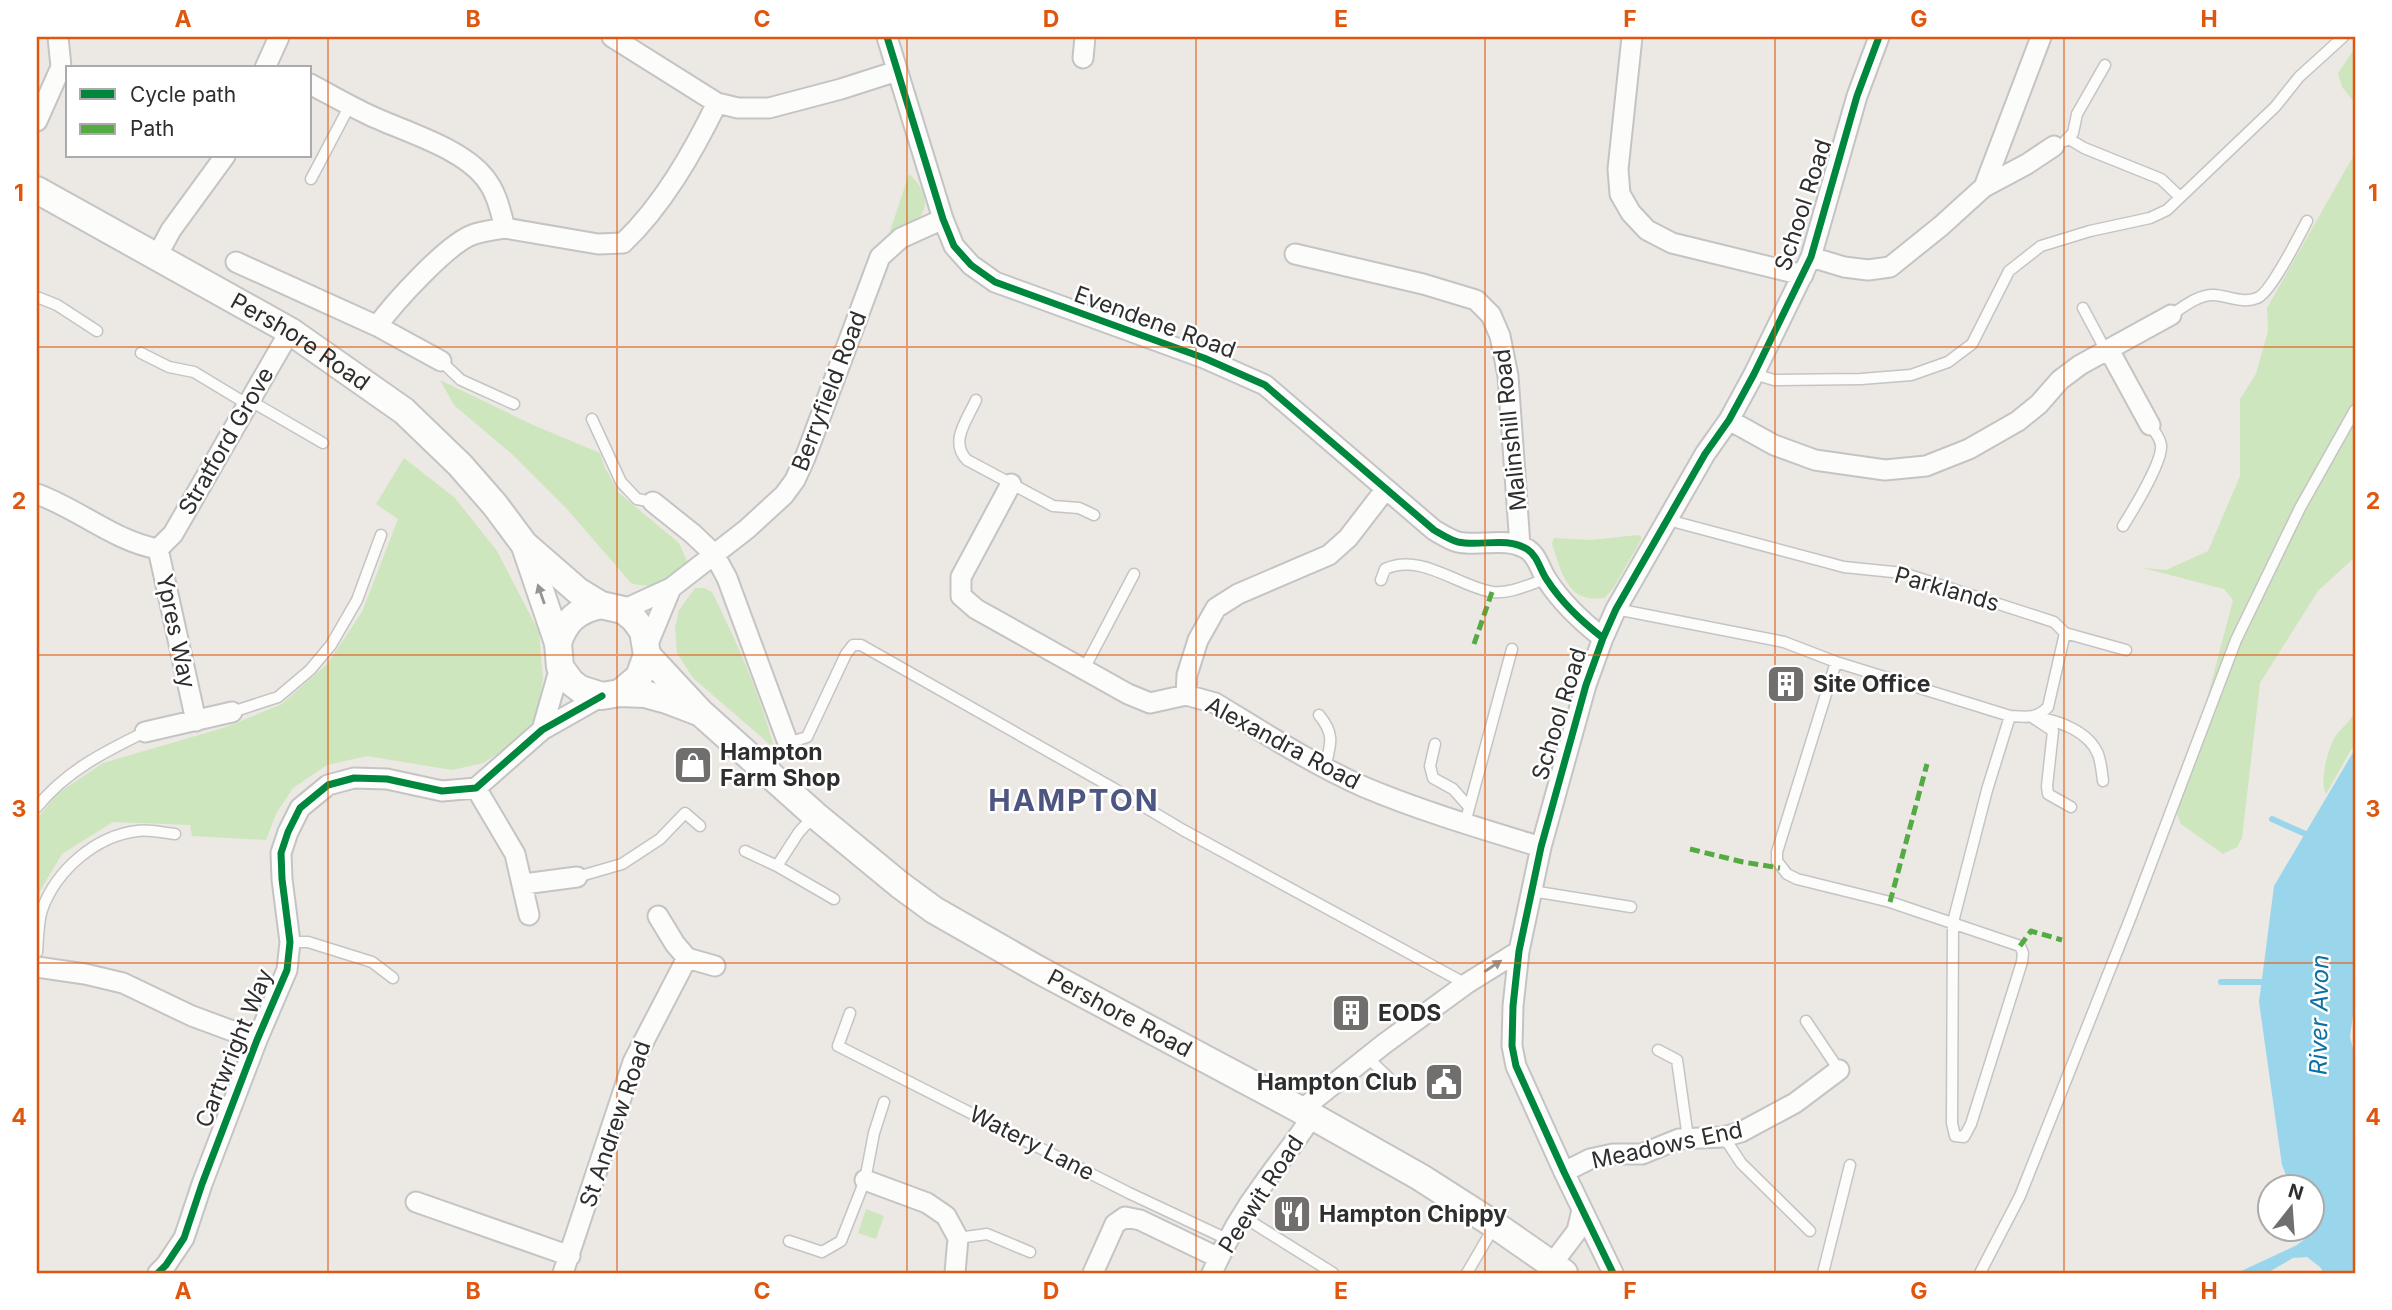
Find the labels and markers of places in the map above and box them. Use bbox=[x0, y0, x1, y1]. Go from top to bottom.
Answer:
building icon: Site Office bbox=[1765, 663, 1807, 705]
place label: Site Office bbox=[1813, 670, 1930, 698]
place label: Hampton Farm Shop bbox=[720, 738, 840, 792]
shop icon: Hampton Farm Shop bbox=[672, 744, 714, 786]
building icon: EODS bbox=[1330, 992, 1372, 1034]
place label: EODS bbox=[1378, 999, 1441, 1027]
public building icon: Hampton Club bbox=[1423, 1061, 1465, 1103]
place label: Hampton Club bbox=[1257, 1068, 1417, 1096]
restaurant icon: Hampton Chippy bbox=[1271, 1193, 1313, 1235]
place label: Hampton Chippy bbox=[1319, 1200, 1507, 1228]

